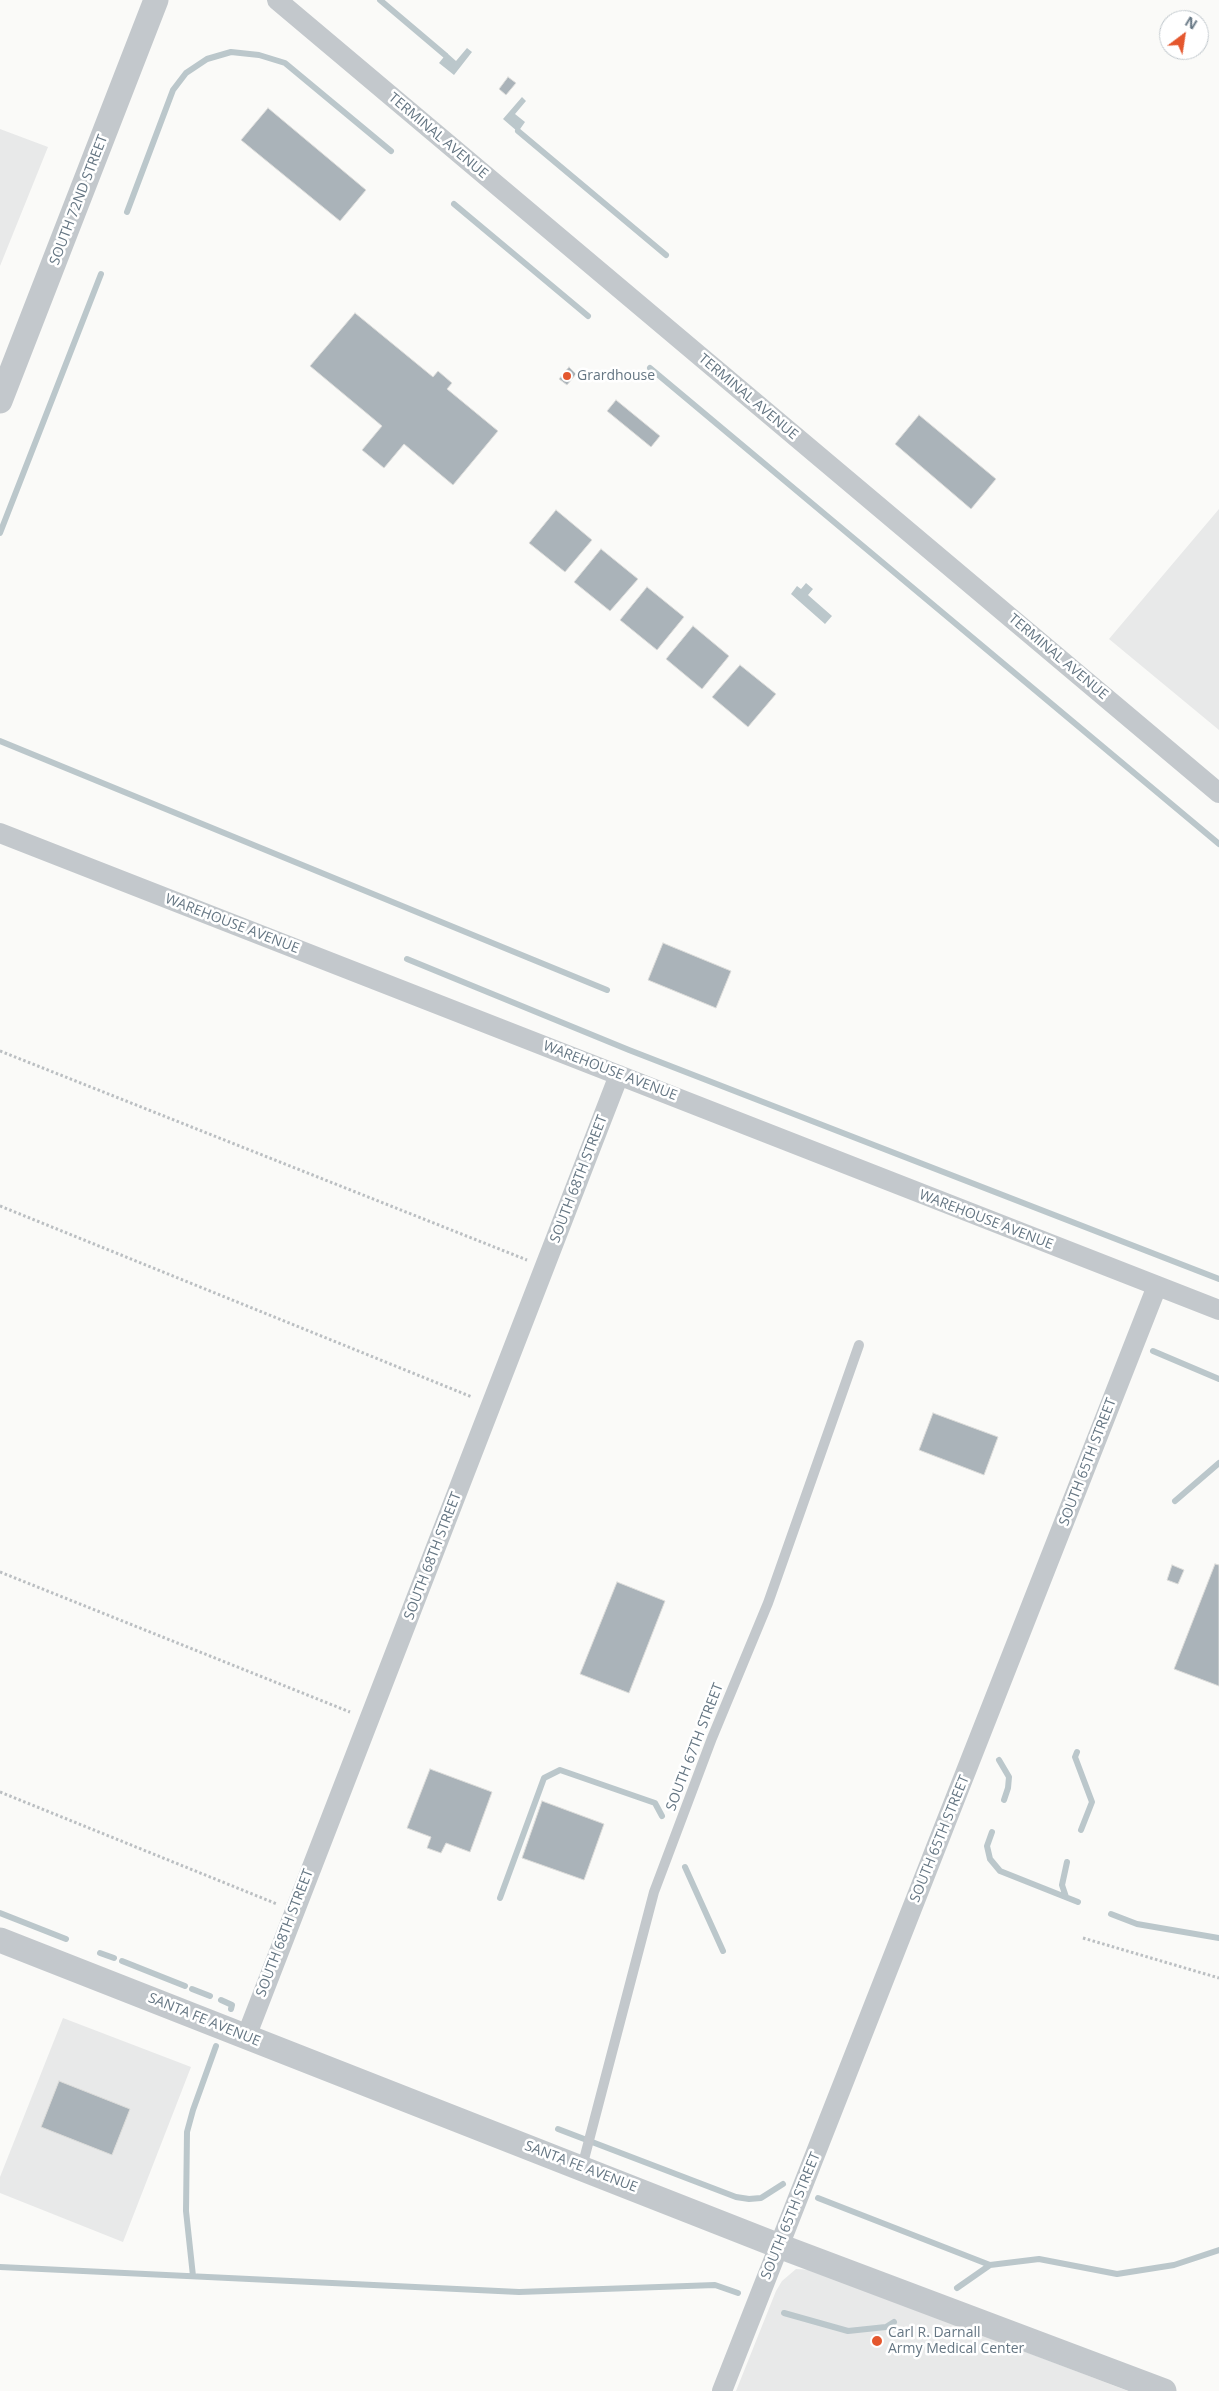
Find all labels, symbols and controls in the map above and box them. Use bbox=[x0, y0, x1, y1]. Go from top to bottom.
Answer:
north arrow bbox=[1159, 10, 1209, 60]
text: N bbox=[1182, 11, 1201, 34]
street label: TERMINAL AVENUE bbox=[385, 90, 491, 182]
street label: SOUTH 72ND STREET bbox=[46, 133, 112, 267]
street label: TERMINAL AVENUE bbox=[695, 351, 801, 443]
place label: Grardhouse bbox=[577, 368, 655, 384]
marker: Grardhouse bbox=[561, 370, 573, 382]
street label: TERMINAL AVENUE bbox=[1005, 611, 1111, 703]
street label: WAREHOUSE AVENUE bbox=[163, 891, 301, 957]
street label: WAREHOUSE AVENUE bbox=[541, 1038, 679, 1104]
street label: SOUTH 68TH STREET bbox=[547, 1113, 611, 1245]
street label: WAREHOUSE AVENUE bbox=[917, 1187, 1055, 1253]
street label: SOUTH 65TH STREET bbox=[1056, 1396, 1120, 1528]
street label: SOUTH 68TH STREET bbox=[401, 1490, 465, 1622]
street label: SOUTH 67TH STREET bbox=[663, 1681, 727, 1813]
street label: SOUTH 65TH STREET bbox=[907, 1773, 973, 1905]
street label: SOUTH 68TH STREET bbox=[253, 1867, 317, 1999]
street label: SANTA FE AVENUE bbox=[145, 1990, 263, 2050]
street label: SANTA FE AVENUE bbox=[522, 2138, 640, 2196]
street label: SOUTH 65TH STREET bbox=[758, 2150, 824, 2282]
place label: Carl R. Darnall Army Medical Center bbox=[888, 2325, 1024, 2358]
marker: Carl R. Darnall Army Medical Center bbox=[870, 2334, 884, 2348]

